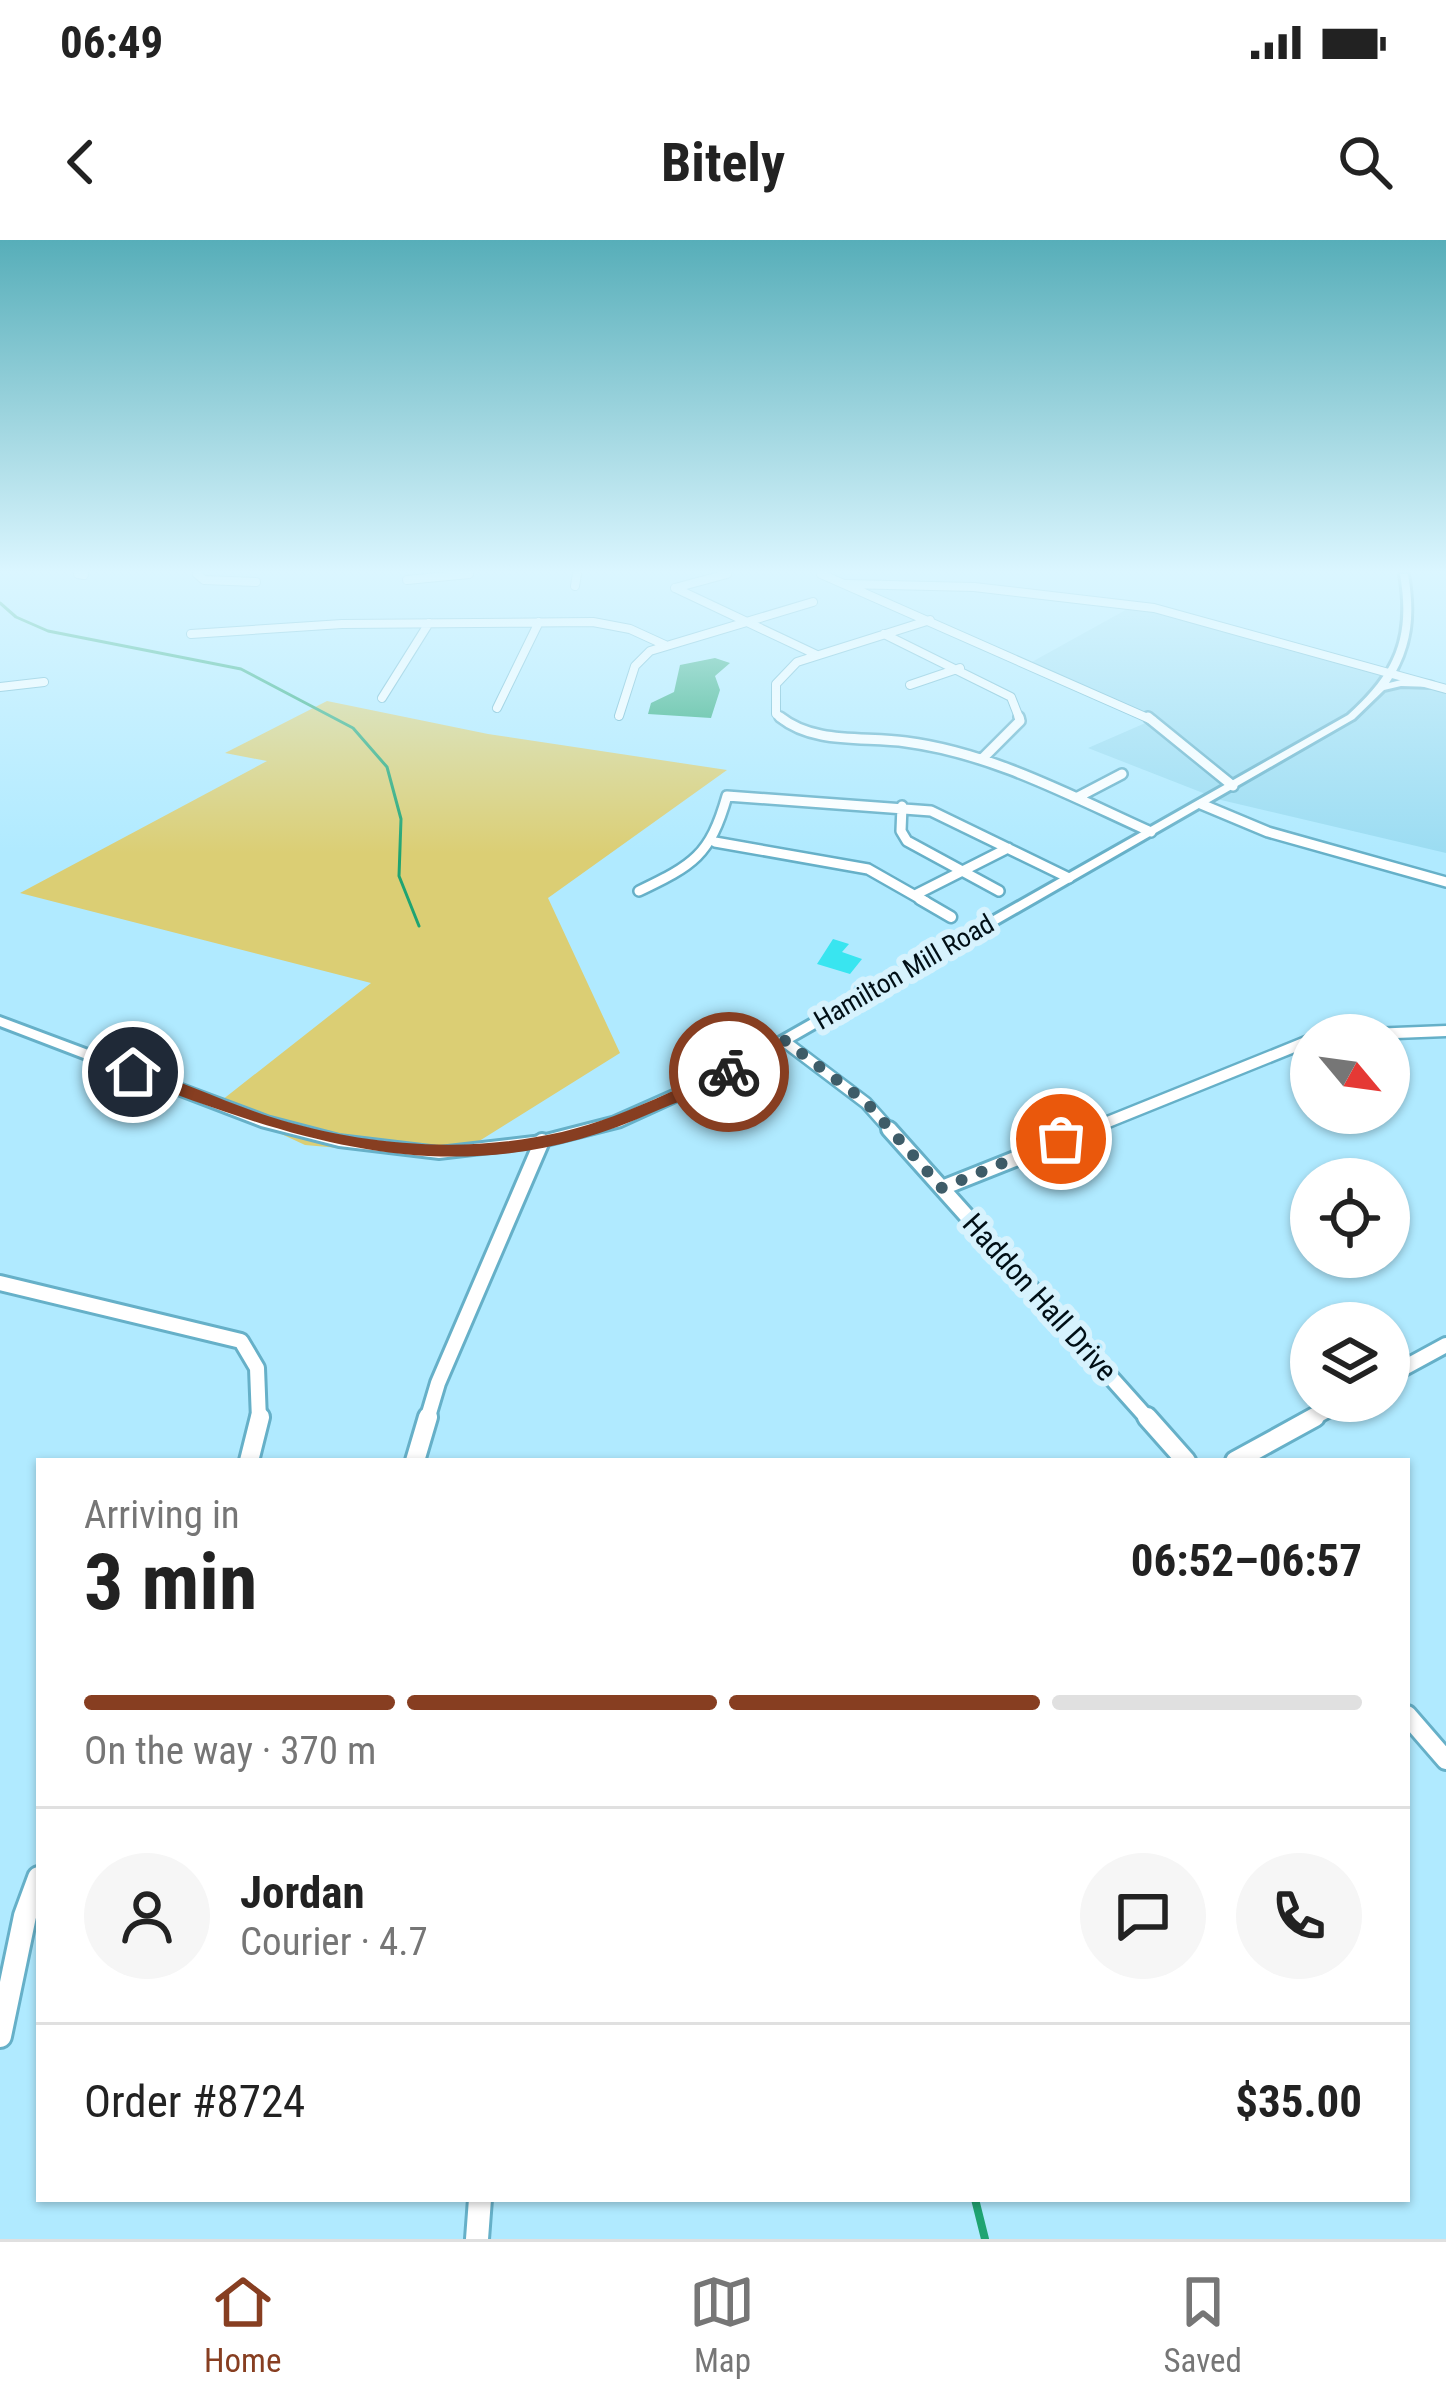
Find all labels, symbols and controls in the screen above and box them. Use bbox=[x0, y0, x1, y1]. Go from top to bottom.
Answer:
text: 06:49 bbox=[60, 16, 163, 69]
icon: back bbox=[48, 129, 114, 195]
icon: search bbox=[1332, 129, 1398, 195]
text: Bitely bbox=[661, 131, 785, 194]
street label: Hamilton Mill Road bbox=[808, 908, 1000, 1036]
courier bbox=[669, 1012, 789, 1132]
north arrow bbox=[1290, 1014, 1410, 1134]
map controls bbox=[1290, 1014, 1410, 1422]
pin bbox=[82, 1021, 184, 1123]
icon: home bbox=[100, 1039, 166, 1105]
icon: bike bbox=[696, 1039, 762, 1105]
pin bbox=[1010, 1088, 1112, 1190]
icon: bag bbox=[1028, 1106, 1094, 1172]
button: locate bbox=[1290, 1158, 1410, 1278]
street label: Haddon Hall Drive bbox=[956, 1206, 1124, 1388]
button: layers bbox=[1290, 1302, 1410, 1422]
text: Arriving in bbox=[84, 1492, 240, 1538]
text: 06:52–06:57 bbox=[1131, 1534, 1362, 1587]
text: 3 min bbox=[84, 1537, 257, 1628]
text: On the way · 370 m bbox=[84, 1728, 376, 1774]
button: person bbox=[84, 1853, 210, 1979]
button: chat bbox=[1080, 1853, 1206, 1979]
button: phone bbox=[1236, 1853, 1362, 1979]
text: Jordan bbox=[240, 1866, 365, 1919]
text: Courier · 4.7 bbox=[240, 1919, 428, 1965]
text: Order #8724 bbox=[84, 2075, 305, 2128]
text: $35.00 bbox=[1235, 2075, 1362, 2128]
tab: Home bbox=[204, 2269, 281, 2380]
tab: Map bbox=[689, 2269, 755, 2380]
tab: Saved bbox=[1164, 2269, 1242, 2380]

